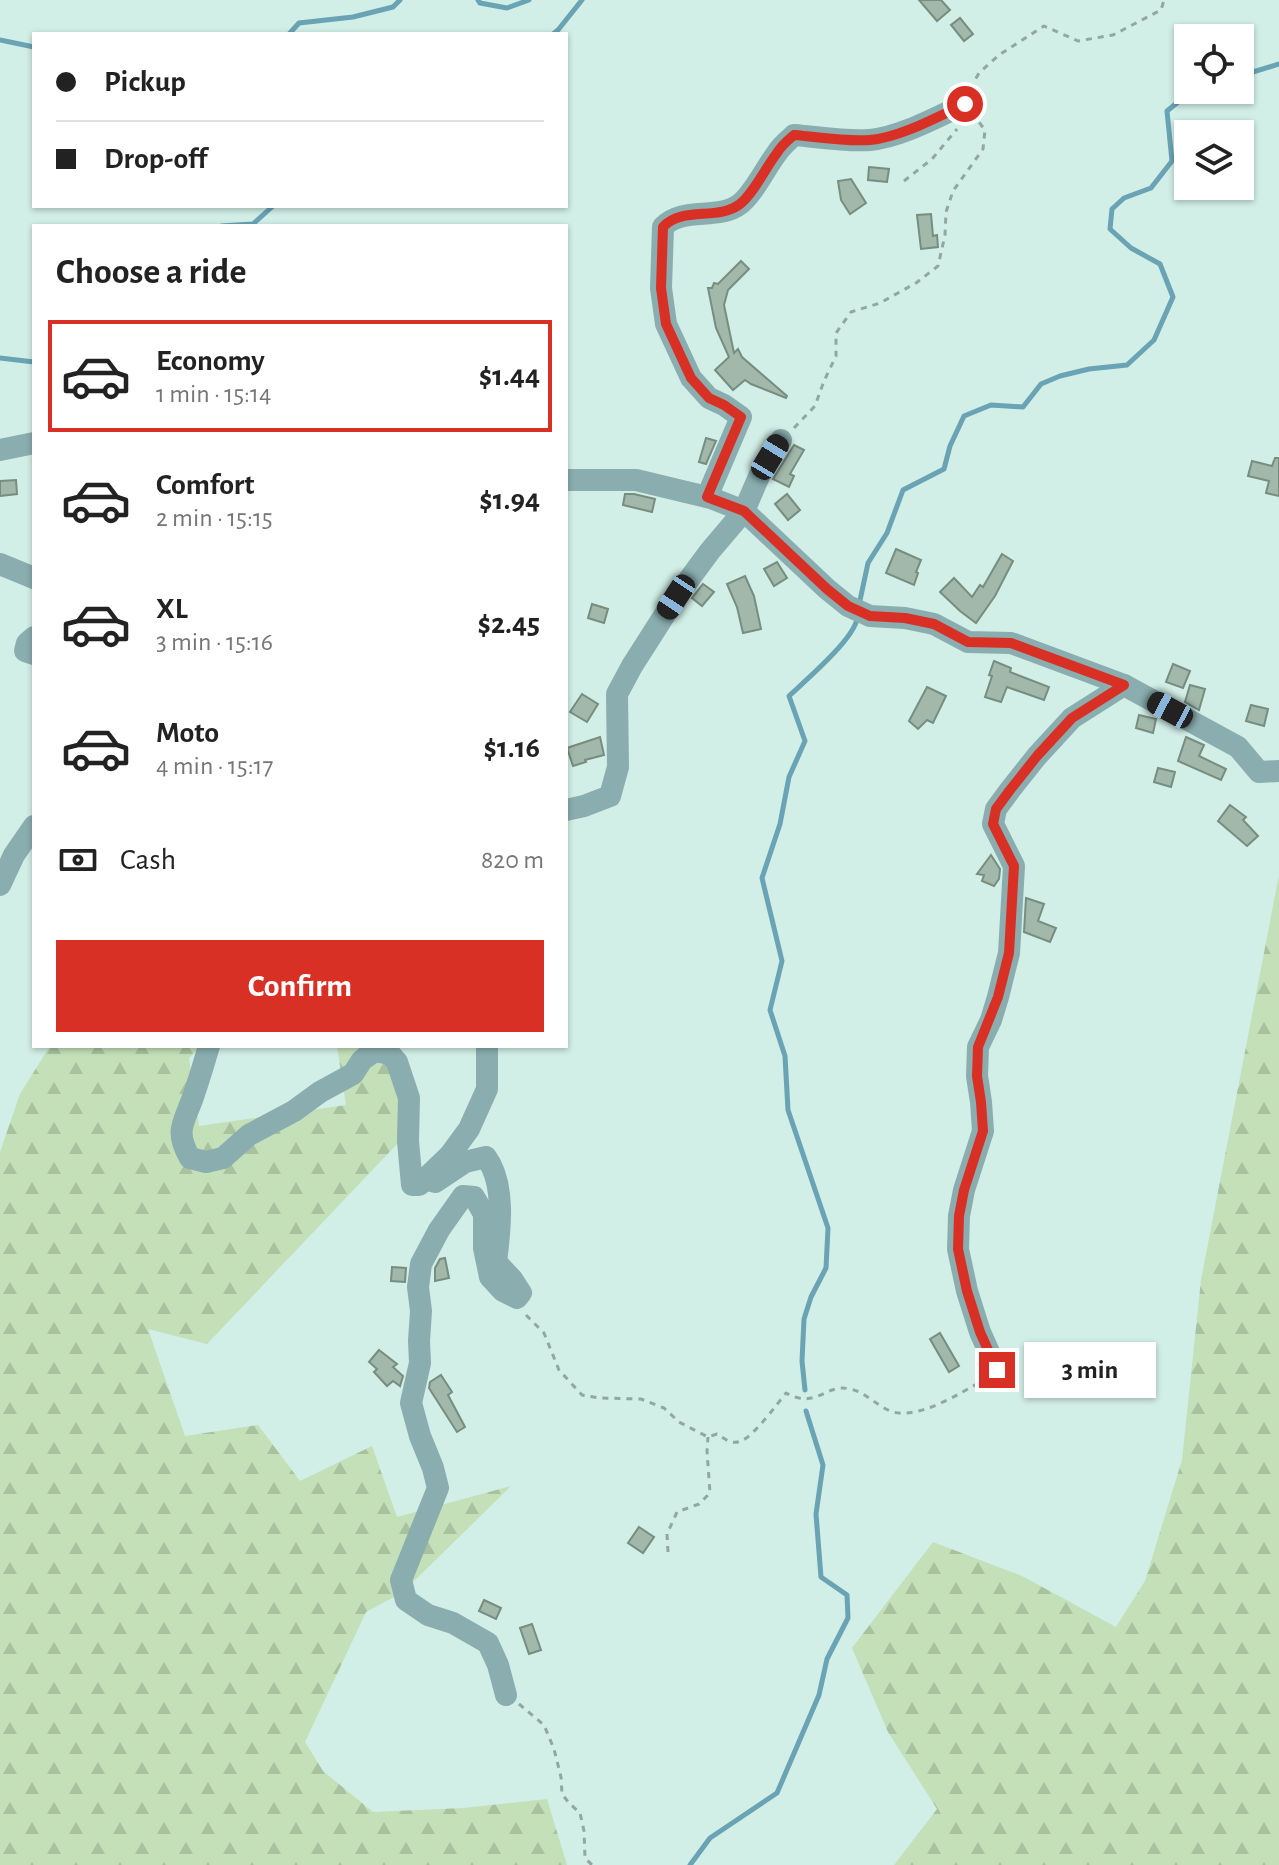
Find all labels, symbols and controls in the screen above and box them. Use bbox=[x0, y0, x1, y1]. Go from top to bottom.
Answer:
map controls bbox=[1174, 24, 1254, 200]
button: locate bbox=[1174, 24, 1254, 104]
text: Pickup bbox=[104, 67, 186, 97]
route start bbox=[947, 86, 983, 122]
button: layers bbox=[1174, 120, 1254, 200]
text: Drop-off bbox=[104, 144, 207, 174]
text: Choose a ride bbox=[56, 254, 246, 290]
icon: car bbox=[60, 340, 132, 412]
text: Economy bbox=[156, 346, 265, 376]
text: $1.44 bbox=[479, 361, 540, 391]
text: 1 min · 15:14 bbox=[156, 381, 272, 407]
car bbox=[747, 430, 793, 484]
icon: car bbox=[60, 464, 132, 536]
text: Comfort bbox=[156, 470, 255, 500]
text: $1.94 bbox=[479, 485, 540, 515]
text: 2 min · 15:15 bbox=[156, 505, 273, 531]
car bbox=[653, 570, 699, 624]
icon: car bbox=[60, 588, 132, 660]
text: XL bbox=[156, 594, 188, 624]
text: $2.45 bbox=[477, 609, 540, 639]
text: 3 min · 15:16 bbox=[156, 629, 273, 655]
car bbox=[1143, 688, 1197, 732]
icon: car bbox=[60, 712, 132, 784]
text: Moto bbox=[156, 718, 219, 748]
text: $1.16 bbox=[484, 733, 540, 763]
text: 4 min · 15:17 bbox=[156, 753, 273, 779]
icon: cash bbox=[56, 838, 100, 882]
text: Cash bbox=[120, 845, 176, 875]
text: 820 m bbox=[481, 847, 544, 873]
button: Confirm bbox=[56, 940, 544, 1032]
callout: 3 min bbox=[1025, 1342, 1157, 1398]
route end bbox=[979, 1352, 1015, 1388]
text: 3 min bbox=[1062, 1357, 1118, 1383]

